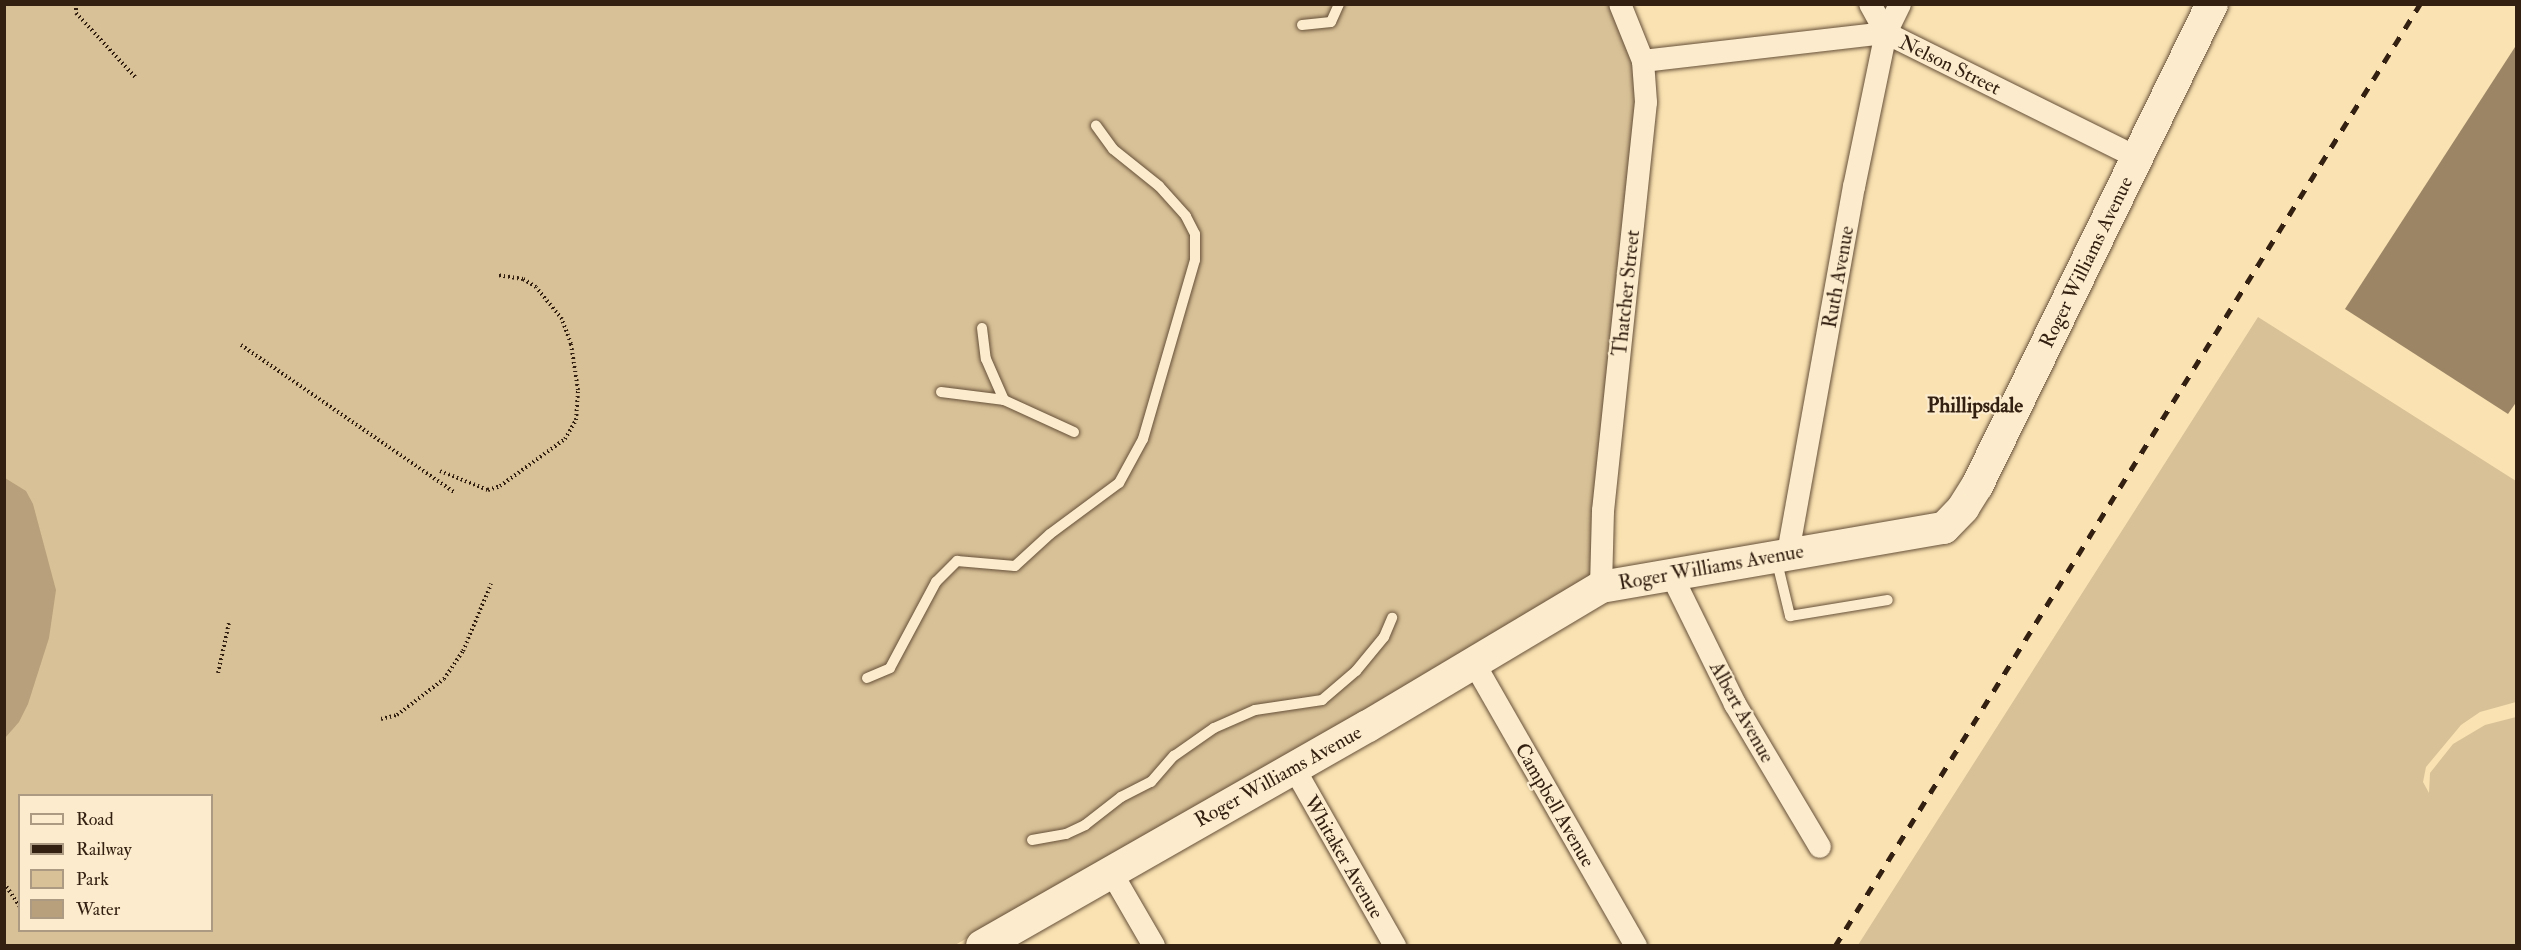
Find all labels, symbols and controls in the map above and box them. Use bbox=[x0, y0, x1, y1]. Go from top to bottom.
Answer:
street label: Nelson Street bbox=[1895, 30, 2005, 100]
street label: Roger Williams Avenue bbox=[2034, 172, 2138, 352]
street label: Ruth Avenue bbox=[1817, 224, 1859, 330]
street label: Thatcher Street bbox=[1607, 229, 1645, 357]
district label: Phillipsdale bbox=[1927, 393, 2023, 419]
street label: Roger Williams Avenue bbox=[1617, 539, 1805, 595]
street label: Albert Avenue bbox=[1704, 657, 1780, 767]
street label: Roger Williams Avenue bbox=[1190, 720, 1366, 832]
street label: Campbell Avenue bbox=[1510, 739, 1600, 871]
street label: Whitaker Avenue bbox=[1299, 791, 1389, 923]
legend bbox=[18, 794, 213, 932]
text: Road bbox=[76, 808, 114, 831]
text: Railway bbox=[76, 838, 132, 861]
text: Park bbox=[76, 868, 109, 891]
text: Water bbox=[76, 898, 120, 921]

